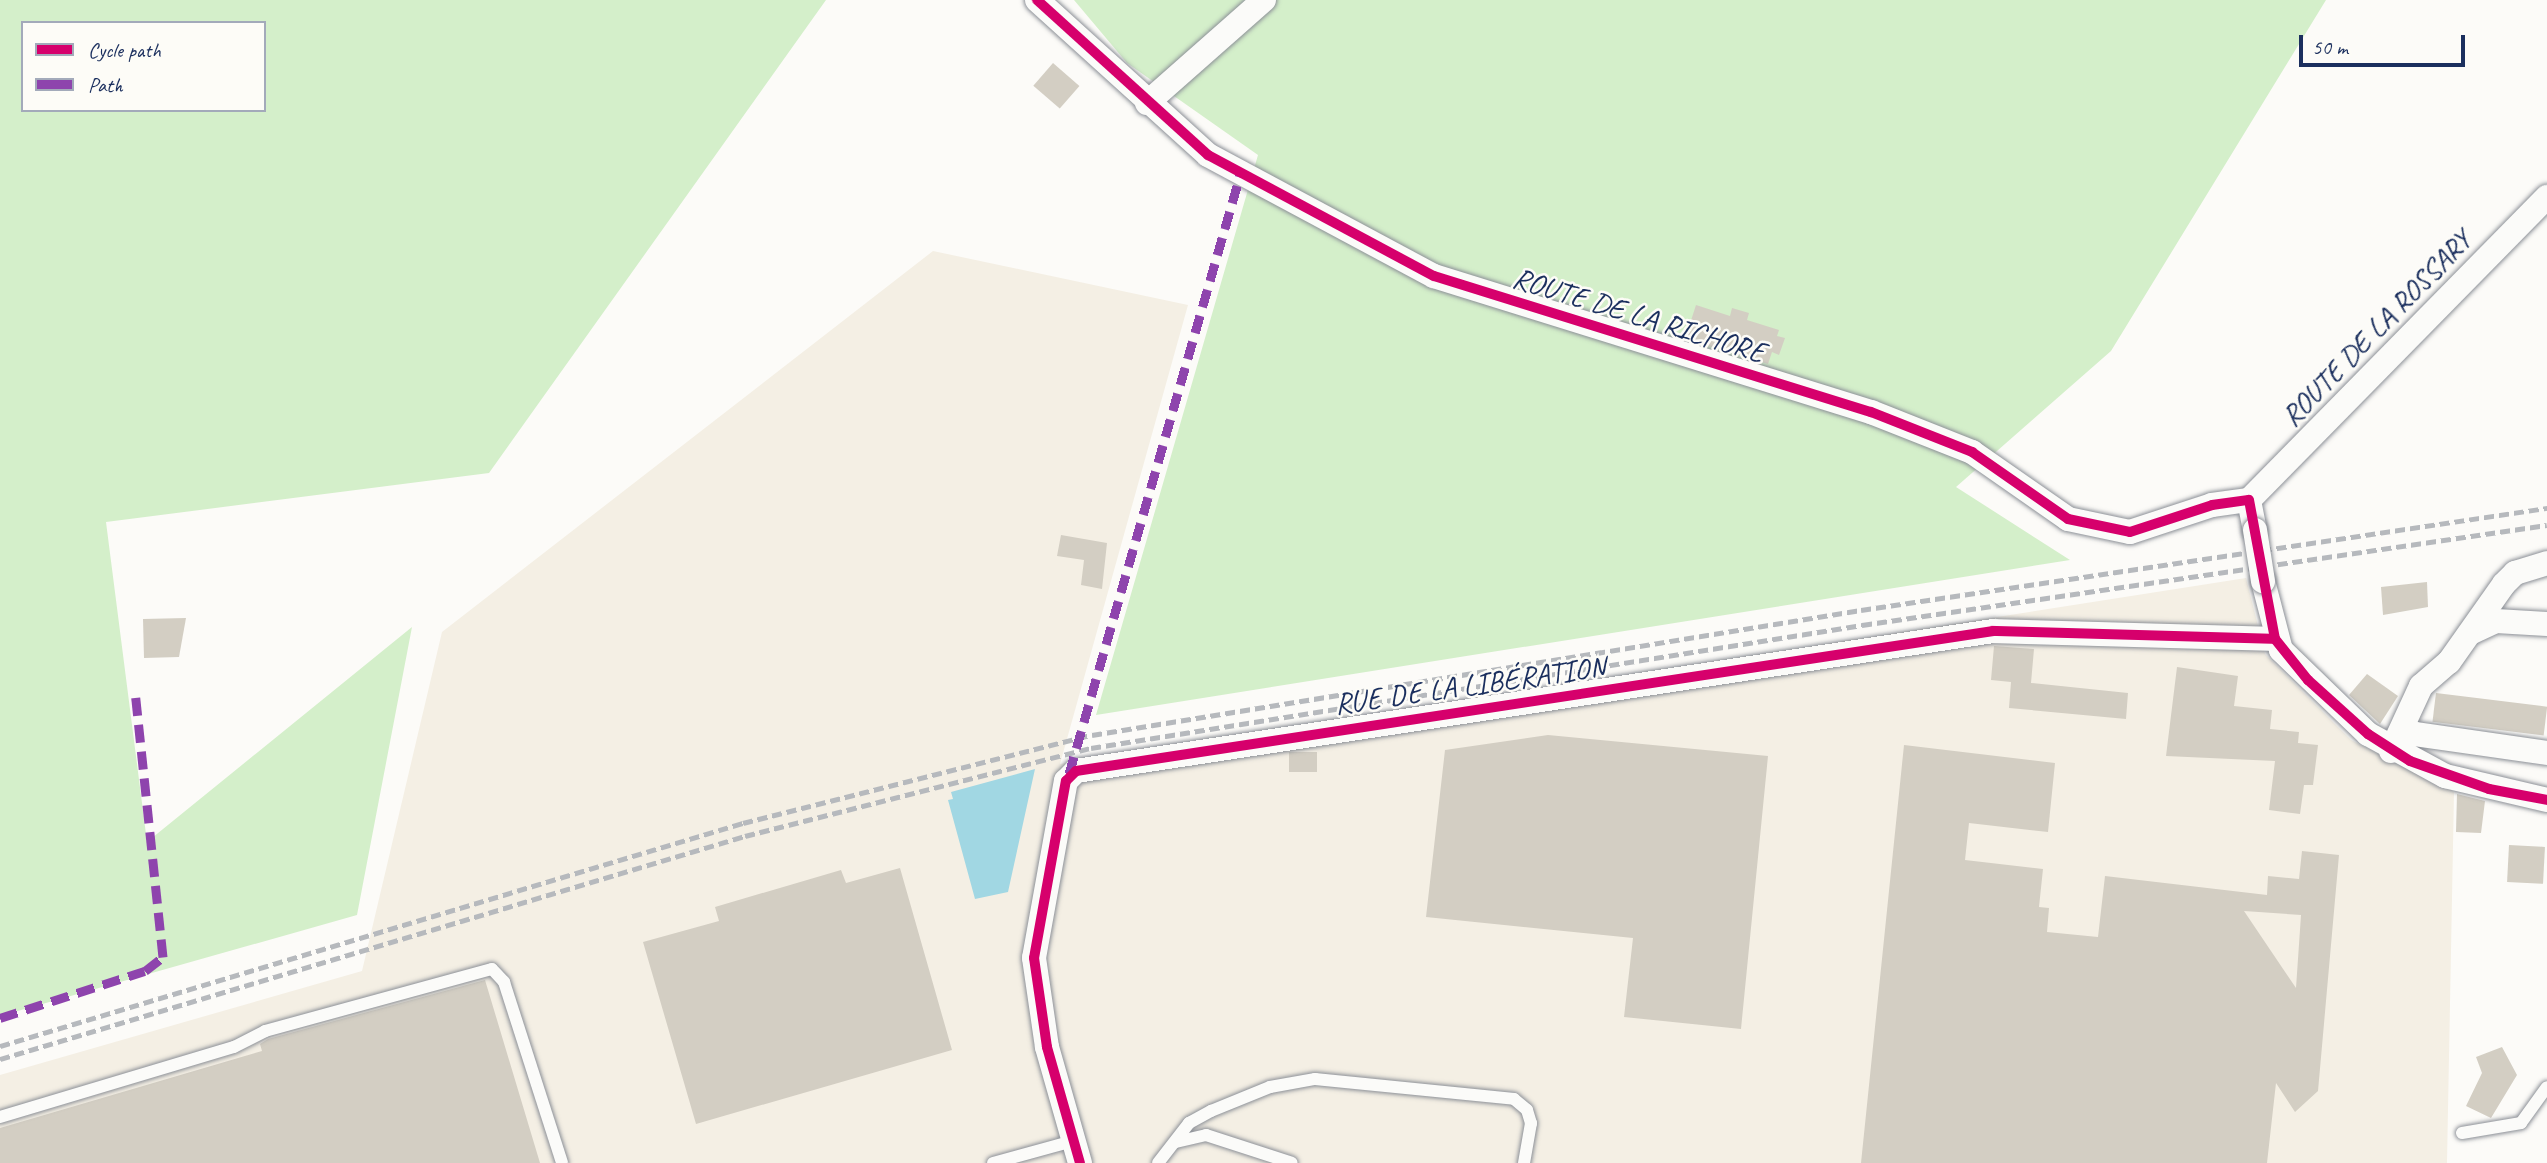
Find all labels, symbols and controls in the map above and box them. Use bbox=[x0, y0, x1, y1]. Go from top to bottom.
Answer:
legend bbox=[21, 21, 266, 112]
scale bar bbox=[2302, 21, 2468, 65]
text: 50 m bbox=[2312, 34, 2348, 60]
text: Cycle path bbox=[88, 37, 161, 63]
text: Path bbox=[88, 72, 123, 98]
street label: ROUTE DE LA ROSSARY bbox=[2272, 222, 2480, 434]
street label: ROUTE DE LA RICHORE bbox=[1508, 259, 1770, 371]
street label: RUE DE LA LIBÉRATION bbox=[1333, 648, 1607, 722]

